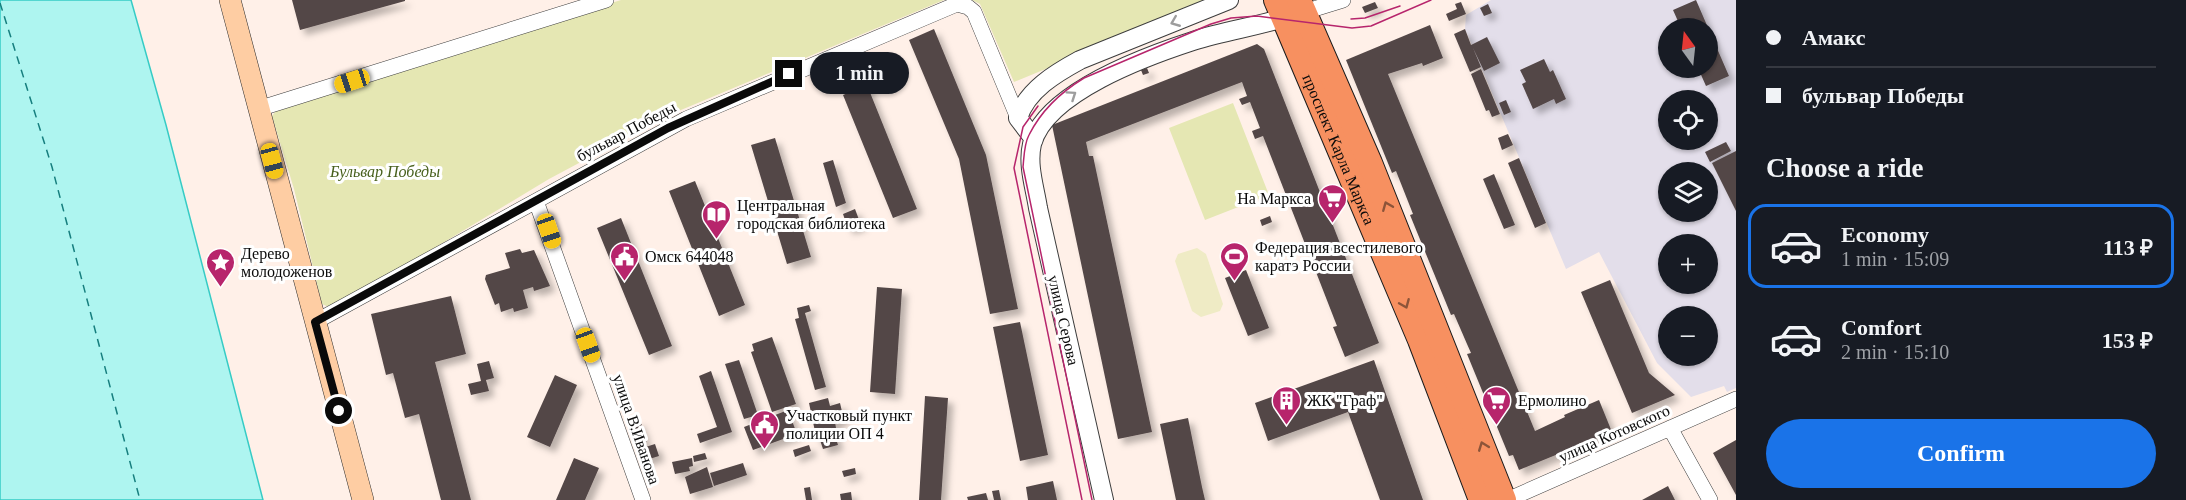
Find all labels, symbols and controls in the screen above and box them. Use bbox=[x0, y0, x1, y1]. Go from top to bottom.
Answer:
one-way arrow bbox=[1170, 15, 1181, 27]
north arrow bbox=[1658, 18, 1718, 78]
map controls bbox=[1658, 18, 1718, 366]
text: Амакс bbox=[1802, 25, 1866, 50]
callout: 1 min bbox=[810, 53, 909, 95]
route end bbox=[775, 60, 802, 87]
text: 1 min bbox=[835, 62, 884, 84]
car bbox=[332, 67, 372, 95]
street label: проспект Карла Маркса bbox=[1299, 72, 1378, 227]
text: бульвар Победы bbox=[1802, 83, 1964, 108]
button: locate bbox=[1658, 90, 1718, 150]
one-way arrow bbox=[1065, 92, 1076, 103]
street label: бульвар Победы bbox=[574, 98, 679, 166]
car bbox=[259, 141, 285, 181]
text: Choose a ride bbox=[1766, 153, 1924, 183]
button: layers bbox=[1658, 162, 1718, 222]
park label: Бульвар Победы bbox=[329, 163, 440, 181]
supermarket icon: На Маркса bbox=[1316, 182, 1348, 224]
place label: На Маркса bbox=[1237, 190, 1311, 208]
place label: Центральная городская библиотека bbox=[737, 197, 885, 233]
library icon: Центральная городская библиотека bbox=[700, 198, 732, 240]
one-way arrow bbox=[1382, 201, 1394, 212]
car bbox=[535, 211, 563, 251]
icon: car bbox=[1769, 219, 1823, 273]
text: Economy bbox=[1841, 222, 1929, 247]
button: + bbox=[1658, 234, 1718, 294]
text: 113 ₽ bbox=[2103, 235, 2153, 260]
place label: Федерация всестилевого каратэ России bbox=[1255, 239, 1423, 275]
public building icon: Омск 644048 bbox=[608, 240, 640, 282]
sports icon: Федерация всестилевого каратэ России bbox=[1218, 240, 1250, 282]
place label: Дерево молодоженов bbox=[241, 245, 333, 281]
place icon: Дерево молодоженов bbox=[204, 246, 236, 288]
place label: Омск 644048 bbox=[645, 248, 734, 265]
text: 1 min · 15:09 bbox=[1841, 248, 1949, 270]
street label: улица Серова bbox=[1044, 273, 1082, 367]
one-way arrow bbox=[1398, 298, 1410, 309]
button: − bbox=[1658, 306, 1718, 366]
icon: car bbox=[1769, 312, 1823, 366]
text: Comfort bbox=[1841, 315, 1922, 340]
car bbox=[573, 325, 603, 365]
text: 153 ₽ bbox=[2102, 328, 2153, 353]
text: 2 min · 15:10 bbox=[1841, 341, 1949, 363]
street label: улица В.Иванова bbox=[609, 372, 663, 487]
building icon: ЖК "Граф" bbox=[1270, 384, 1302, 426]
supermarket icon: Ермолино bbox=[1481, 384, 1513, 426]
place label: ЖК "Граф" bbox=[1307, 392, 1383, 410]
place label: Ермолино bbox=[1518, 392, 1587, 410]
route start bbox=[325, 397, 352, 424]
street label: улица Котовского bbox=[1556, 401, 1673, 466]
place label: Участковый пункт полиции ОП 4 bbox=[786, 407, 912, 443]
public building icon: Участковый пункт полиции ОП 4 bbox=[749, 408, 781, 450]
button: Confirm bbox=[1766, 419, 2156, 488]
one-way arrow bbox=[1477, 441, 1490, 451]

